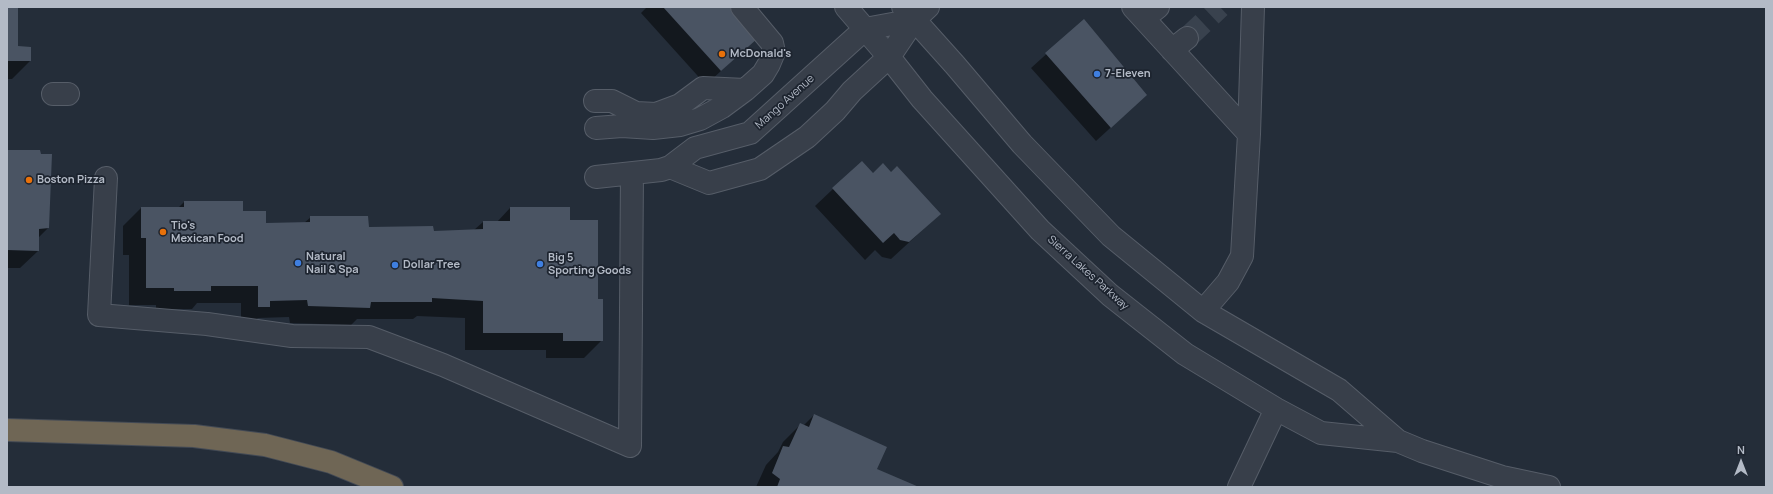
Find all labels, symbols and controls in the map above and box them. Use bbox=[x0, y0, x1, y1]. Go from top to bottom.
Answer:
place label: McDonald's bbox=[730, 47, 791, 61]
marker: McDonald's bbox=[717, 49, 727, 59]
place label: 7-Eleven bbox=[1105, 67, 1151, 81]
marker: 7-Eleven bbox=[1092, 69, 1102, 79]
street label: Mango Avenue bbox=[753, 72, 817, 132]
place label: Boston Pizza bbox=[37, 173, 105, 187]
marker: Boston Pizza bbox=[24, 175, 34, 185]
place label: Tio's Mexican Food bbox=[171, 219, 244, 245]
marker: Tio's Mexican Food bbox=[158, 227, 168, 237]
street label: Sierra Lakes Parkway bbox=[1045, 233, 1131, 313]
place label: Natural Nail & Spa bbox=[306, 250, 359, 276]
place label: Big 5 Sporting Goods bbox=[548, 251, 631, 277]
marker: Natural Nail & Spa bbox=[293, 258, 303, 268]
place label: Dollar Tree bbox=[403, 258, 460, 272]
marker: Big 5 Sporting Goods bbox=[535, 259, 545, 269]
marker: Dollar Tree bbox=[390, 260, 400, 270]
north arrow bbox=[1721, 442, 1761, 482]
text: N bbox=[1737, 442, 1745, 457]

